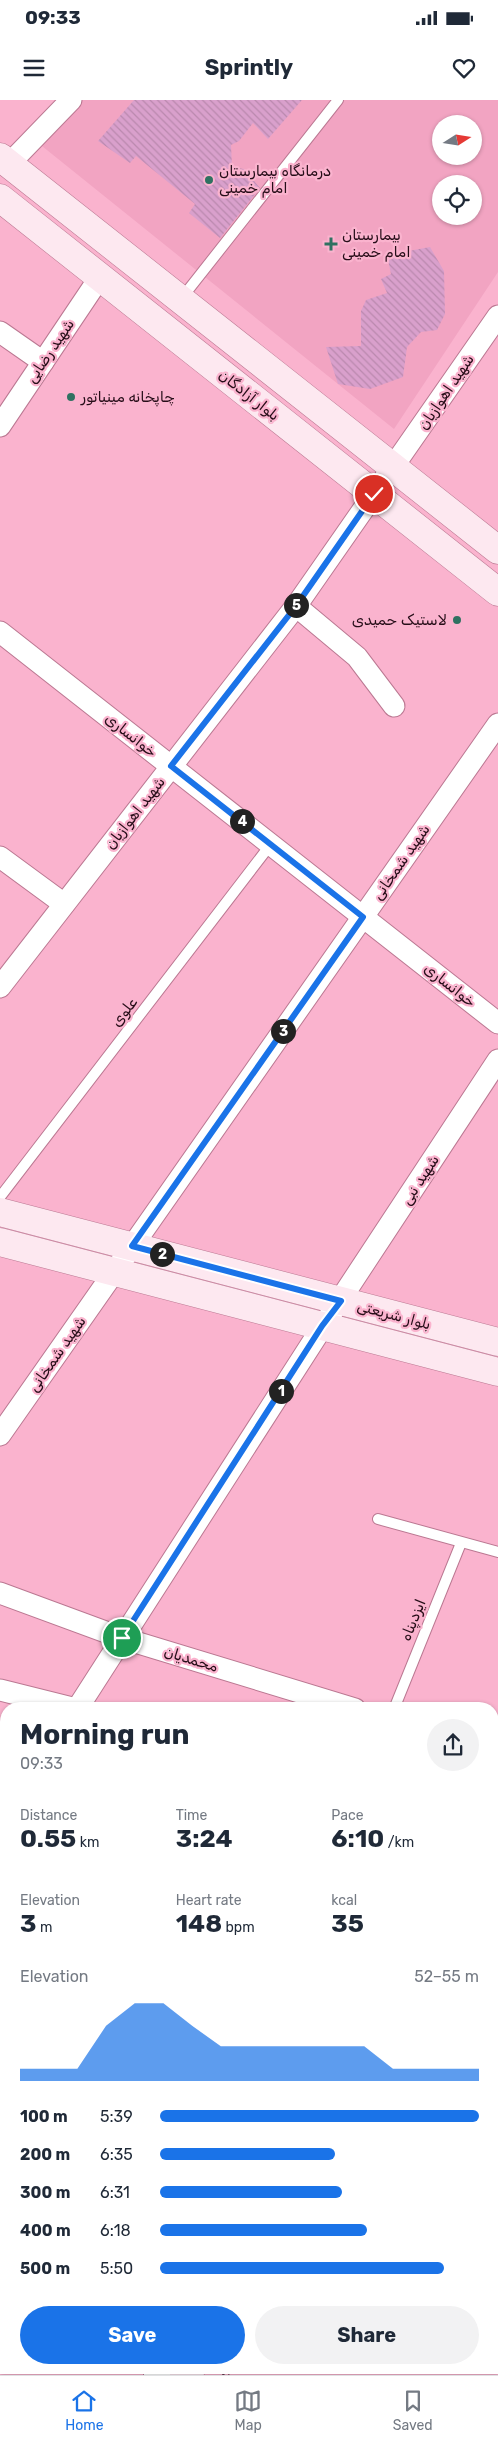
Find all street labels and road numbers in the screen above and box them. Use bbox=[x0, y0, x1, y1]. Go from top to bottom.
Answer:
street label: شهید رضایی bbox=[22, 316, 78, 386]
street label: شهید اهوازیان bbox=[414, 351, 478, 433]
street label: بلوار آزادگان bbox=[215, 366, 283, 424]
street label: خوانساری bbox=[102, 709, 160, 761]
street label: شهید اهوازیان bbox=[101, 773, 169, 853]
street label: شهید شمخانی bbox=[368, 821, 434, 903]
street label: خوانساری bbox=[421, 959, 479, 1011]
street label: علوی bbox=[107, 994, 141, 1030]
street label: شهید نبی bbox=[397, 1152, 443, 1208]
street label: بلوار شریعتی bbox=[355, 1297, 433, 1333]
street label: شهید شمخانی bbox=[24, 1313, 90, 1395]
street label: ایزدپناه bbox=[397, 1597, 430, 1644]
street label: محمدیان bbox=[162, 1642, 220, 1676]

